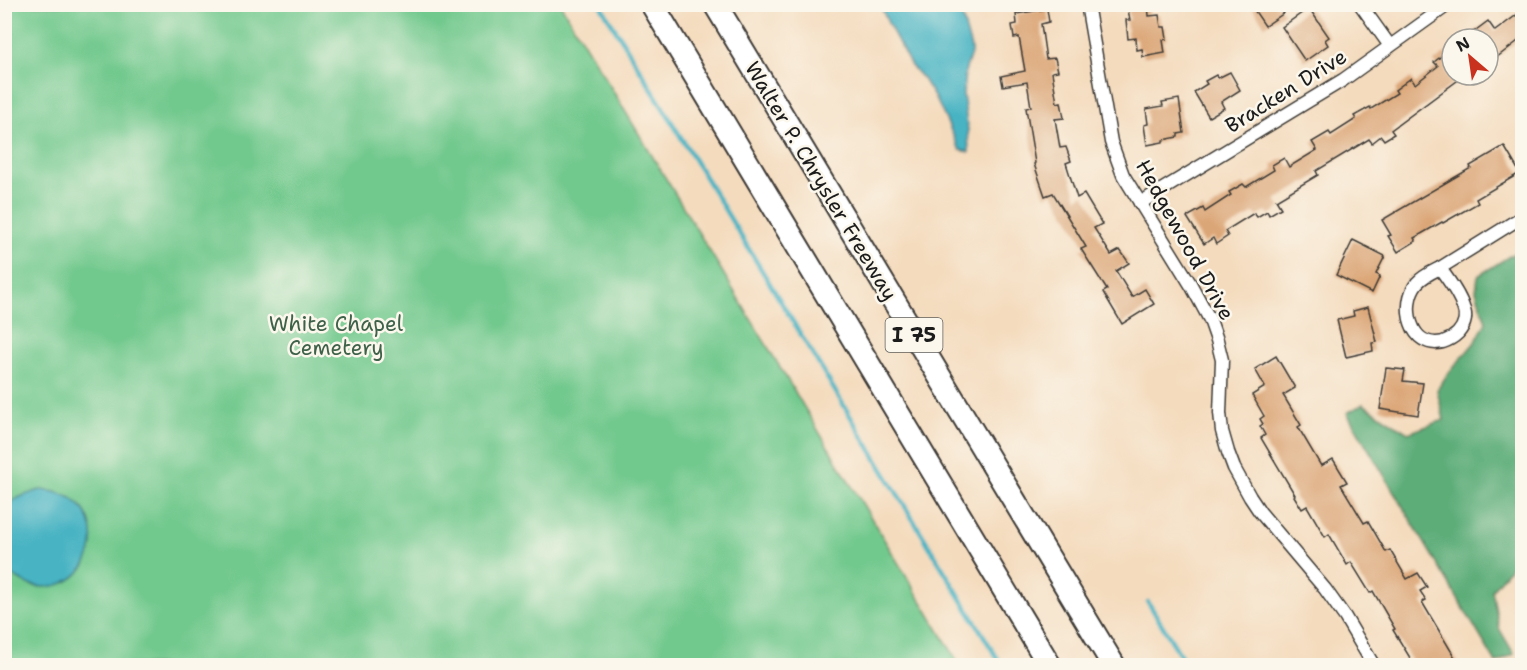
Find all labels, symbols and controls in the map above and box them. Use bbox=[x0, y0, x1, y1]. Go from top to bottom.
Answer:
north arrow bbox=[1440, 27, 1500, 87]
text: N bbox=[1452, 32, 1474, 57]
street label: Bracken Drive bbox=[1220, 42, 1352, 140]
street label: Walter P. Chrysler Freeway bbox=[738, 56, 904, 306]
street label: Hedgewood Drive bbox=[1129, 155, 1241, 325]
park label: White Chapel Cemetery bbox=[269, 310, 404, 362]
road number: I 75 bbox=[886, 318, 942, 352]

